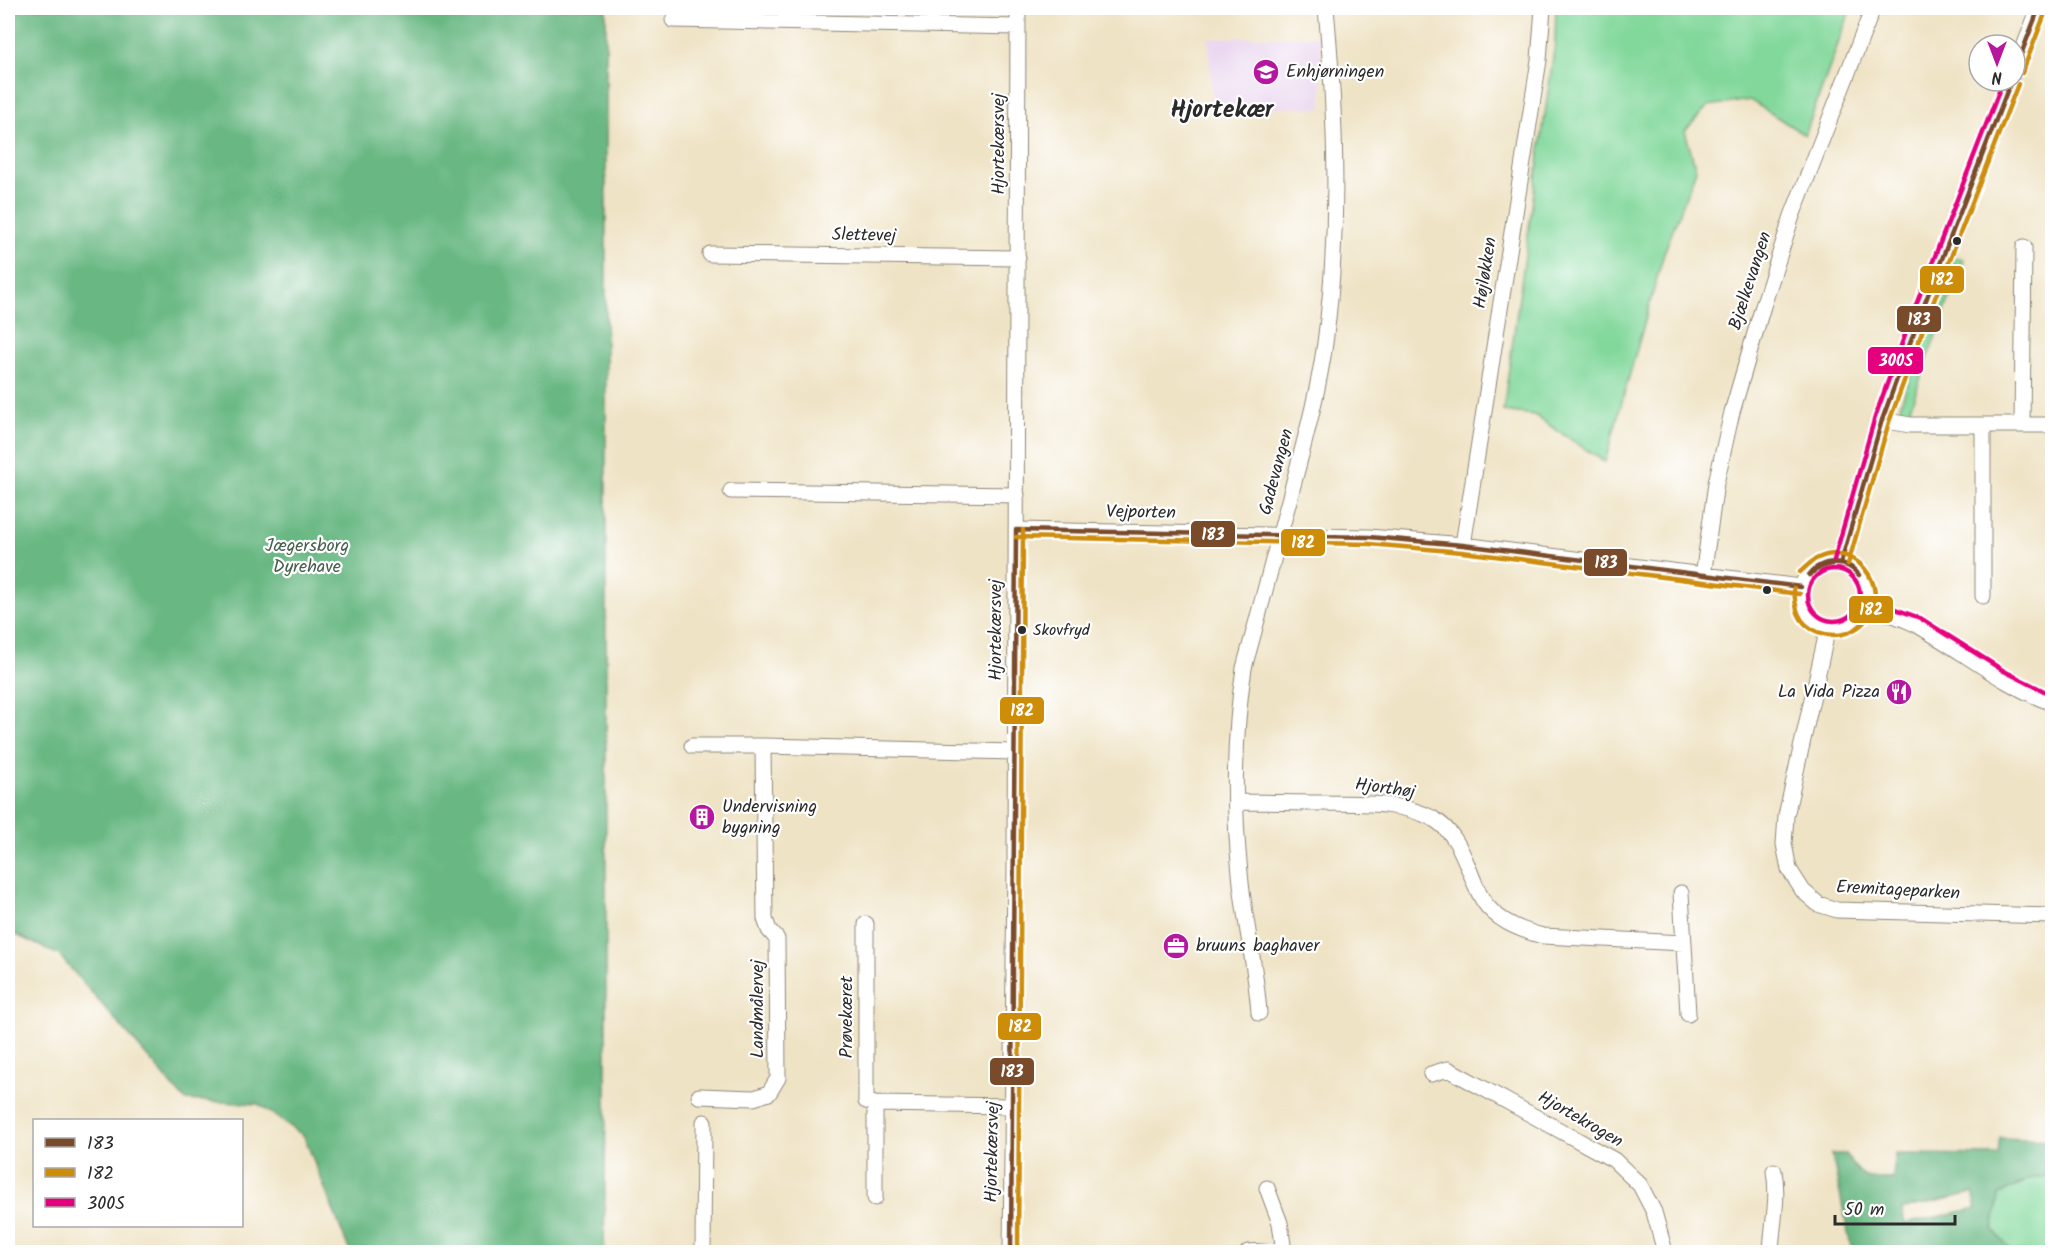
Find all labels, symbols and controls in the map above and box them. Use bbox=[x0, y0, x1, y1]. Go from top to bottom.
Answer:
north arrow bbox=[1967, 33, 2027, 93]
school or university icon: Enhjørningen bbox=[1251, 57, 1281, 87]
place label: Enhjørningen bbox=[1286, 58, 1384, 87]
text: N bbox=[1992, 64, 2002, 89]
district label: Hjortekær bbox=[1170, 91, 1275, 130]
street label: Hjortekærsvej bbox=[985, 92, 1014, 195]
street label: Slettevej bbox=[832, 221, 898, 251]
street label: Bjælkevangen bbox=[1721, 228, 1781, 334]
street label: Højløkken bbox=[1466, 235, 1506, 311]
unlabelled marker bbox=[1951, 235, 1963, 247]
line badge: 182 bbox=[1919, 265, 1965, 294]
text: 182 bbox=[1930, 268, 1954, 293]
line badge: 183 bbox=[1896, 305, 1942, 333]
text: 183 bbox=[1907, 308, 1931, 333]
line badge: 300S bbox=[1867, 346, 1924, 375]
text: 300S bbox=[1878, 349, 1913, 374]
street label: Gadevangen bbox=[1252, 426, 1302, 518]
street label: Vejporten bbox=[1106, 498, 1176, 528]
line badge: 183 bbox=[1190, 520, 1236, 548]
text: 183 bbox=[1201, 523, 1225, 548]
line badge: 182 bbox=[1280, 528, 1326, 557]
text: 182 bbox=[1291, 531, 1315, 556]
park label: Jægersborg Dyrehave bbox=[265, 532, 349, 582]
line badge: 183 bbox=[1583, 548, 1628, 577]
text: 183 bbox=[1594, 551, 1618, 576]
street label: Hjortekærsvej bbox=[982, 578, 1011, 681]
unlabelled marker bbox=[1761, 584, 1773, 596]
line badge: 182 bbox=[1848, 595, 1894, 624]
text: 182 bbox=[1859, 598, 1883, 623]
place label: Skovfryd bbox=[1033, 618, 1091, 643]
marker: Skovfryd bbox=[1016, 624, 1028, 636]
restaurant icon: La Vida Pizza bbox=[1884, 677, 1914, 707]
place label: La Vida Pizza bbox=[1778, 678, 1880, 707]
line badge: 182 bbox=[999, 696, 1045, 725]
text: 182 bbox=[1010, 699, 1034, 724]
street label: Hjorthøj bbox=[1353, 770, 1418, 808]
place label: Undervisning bygning bbox=[722, 793, 817, 843]
building icon: Undervisning bygning bbox=[687, 802, 717, 832]
street label: Eremitageparken bbox=[1835, 873, 1961, 909]
office icon: bruuns baghaver bbox=[1161, 931, 1191, 961]
place label: bruuns baghaver bbox=[1196, 932, 1320, 961]
street label: Landmålervej bbox=[744, 958, 773, 1058]
street label: Prøvekæret bbox=[833, 975, 862, 1058]
line badge: 182 bbox=[997, 1012, 1042, 1041]
text: 182 bbox=[1008, 1015, 1032, 1040]
line badge: 183 bbox=[989, 1057, 1035, 1086]
text: 183 bbox=[1000, 1060, 1024, 1085]
street label: Hjortekrogen bbox=[1532, 1084, 1628, 1156]
street label: Hjortekærsvej bbox=[978, 1100, 1008, 1203]
legend bbox=[33, 1119, 243, 1227]
text: 183 bbox=[87, 1130, 114, 1159]
text: 182 bbox=[87, 1160, 114, 1189]
scale bar bbox=[1835, 1188, 1955, 1226]
text: 300S bbox=[87, 1190, 125, 1219]
text: 50 m bbox=[1844, 1196, 1884, 1225]

